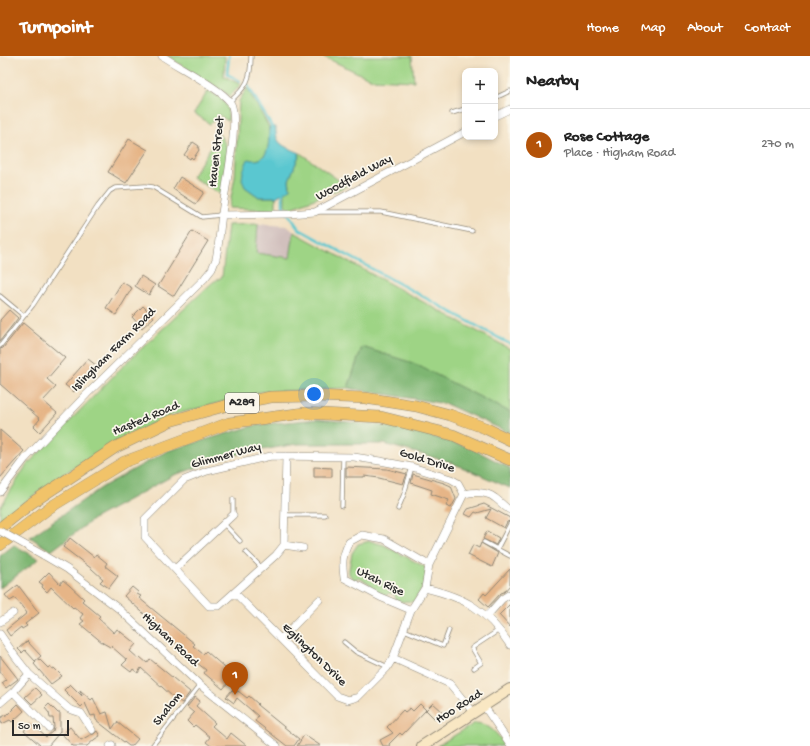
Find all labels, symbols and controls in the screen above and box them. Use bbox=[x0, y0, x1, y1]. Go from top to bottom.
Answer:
text: Turnpoint bbox=[20, 17, 92, 40]
text: Home bbox=[587, 20, 619, 37]
text: Map bbox=[641, 20, 665, 37]
text: About bbox=[687, 20, 723, 37]
text: Contact bbox=[745, 20, 790, 37]
map controls bbox=[462, 68, 498, 140]
button: + bbox=[462, 68, 498, 104]
text: Nearby bbox=[526, 72, 579, 92]
button: − bbox=[462, 104, 498, 140]
street label: Haven Street bbox=[206, 114, 228, 188]
text: Rose Cottage bbox=[564, 128, 649, 146]
text: 1 bbox=[536, 137, 542, 152]
text: 270 m bbox=[761, 137, 794, 152]
text: Place · Higham Road bbox=[564, 146, 675, 161]
street label: Woodfield Way bbox=[313, 151, 395, 204]
street label: Islingham Farm Road bbox=[69, 304, 160, 395]
your location bbox=[304, 384, 324, 404]
road number: A289 bbox=[225, 393, 259, 413]
street label: Hasted Road bbox=[111, 398, 183, 440]
street label: Glimmer Way bbox=[190, 439, 263, 472]
street label: Gold Drive bbox=[398, 446, 457, 477]
street label: Utah Rise bbox=[354, 564, 407, 600]
street label: Higham Road bbox=[138, 610, 203, 671]
street label: Eglington Drive bbox=[278, 620, 350, 690]
pin: 1 bbox=[222, 662, 248, 695]
street label: Hoo Road bbox=[433, 686, 486, 728]
street label: Shalom bbox=[150, 689, 186, 729]
scale bar bbox=[12, 718, 69, 737]
text: 50 m bbox=[18, 721, 40, 733]

